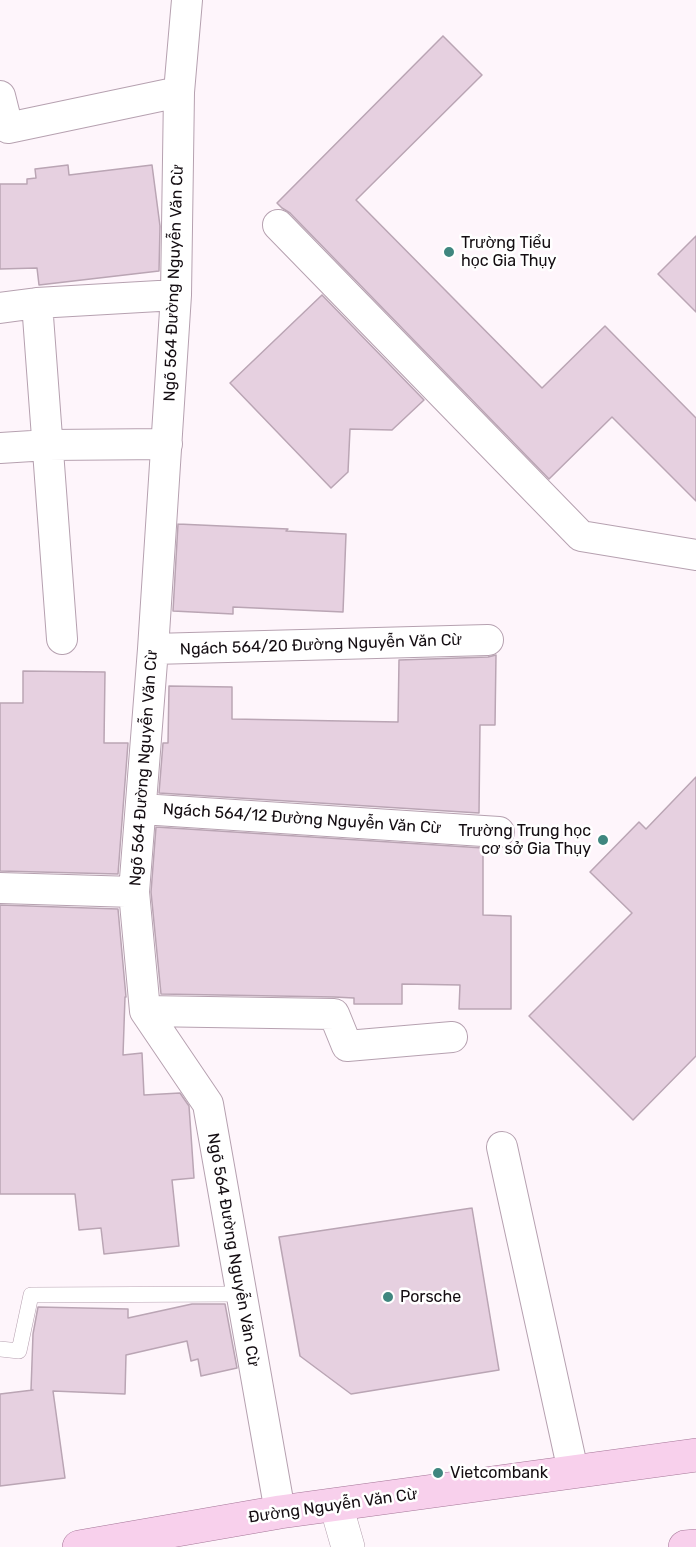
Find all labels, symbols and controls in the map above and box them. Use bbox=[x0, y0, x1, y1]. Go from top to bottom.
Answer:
street label: Ngõ 564 Đường Nguyễn Văn Cừ bbox=[160, 164, 188, 402]
place label: Trường Tiểu học Gia Thụy bbox=[461, 233, 556, 271]
marker: Trường Tiểu học Gia Thụy bbox=[442, 245, 456, 259]
street label: Ngách 564/20 Đường Nguyễn Văn Cừ bbox=[180, 630, 462, 660]
street label: Ngõ 564 Đường Nguyễn Văn Cừ bbox=[126, 649, 162, 887]
street label: Ngách 564/12 Đường Nguyễn Văn Cừ bbox=[162, 800, 442, 838]
place label: Trường Trung học cơ sở Gia Thụy bbox=[458, 821, 591, 859]
marker: Trường Trung học cơ sở Gia Thụy bbox=[596, 833, 610, 847]
street label: Ngõ 564 Đường Nguyễn Văn Cừ bbox=[203, 1132, 263, 1368]
place label: Porsche bbox=[400, 1287, 461, 1307]
marker: Porsche bbox=[381, 1290, 395, 1304]
place label: Vietcombank bbox=[450, 1463, 548, 1483]
marker: Vietcombank bbox=[431, 1466, 445, 1480]
street label: Đường Nguyễn Văn Cừ bbox=[247, 1485, 419, 1527]

